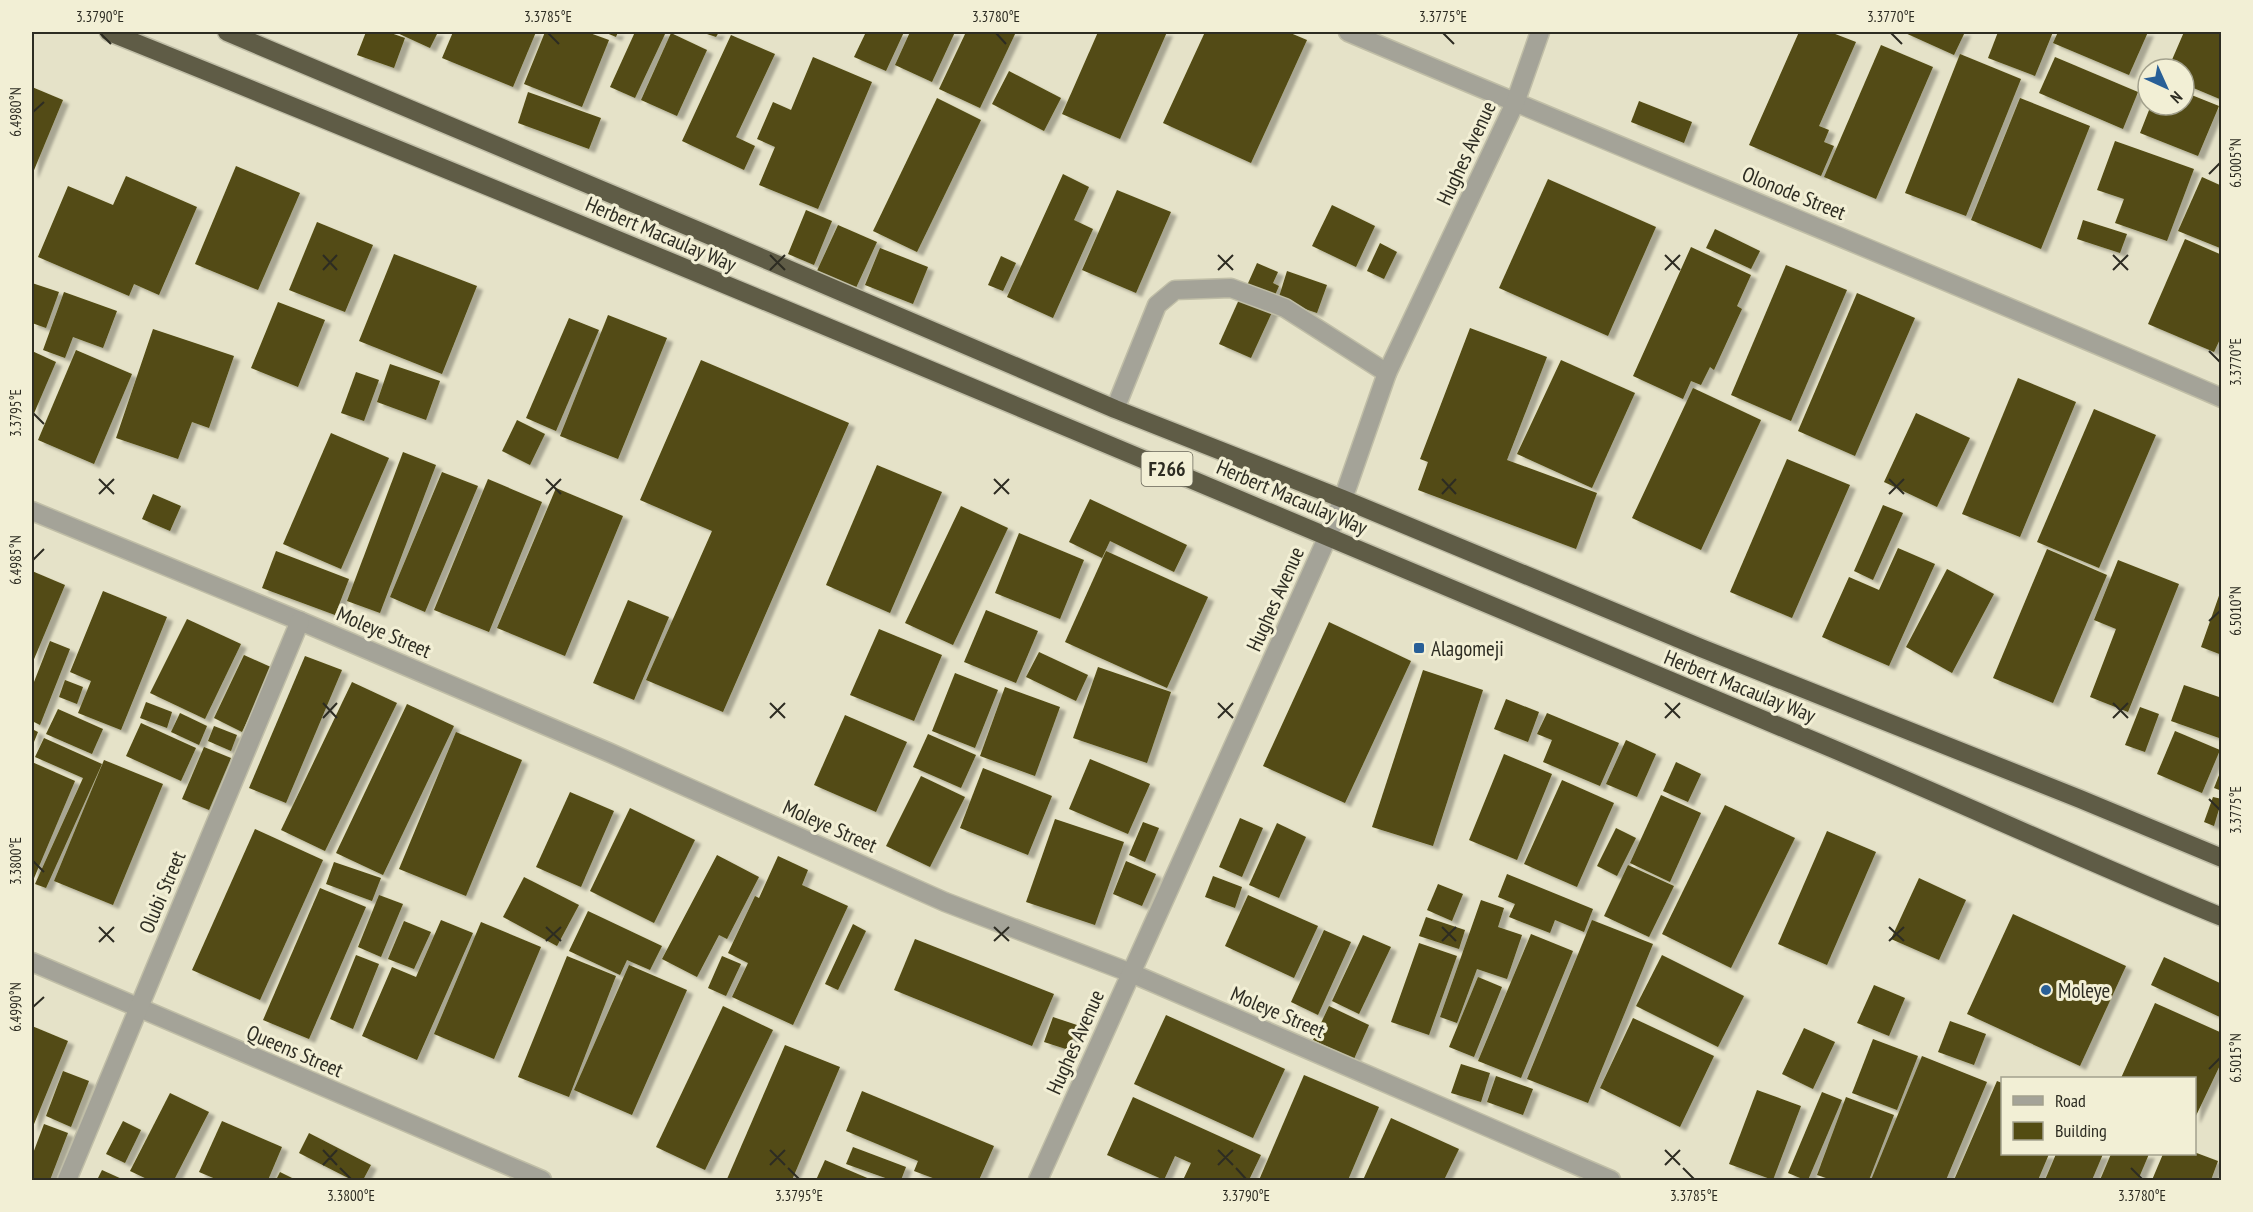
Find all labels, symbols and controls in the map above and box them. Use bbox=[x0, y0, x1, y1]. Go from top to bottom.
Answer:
text: 3.3790°E bbox=[76, 7, 124, 26]
text: 3.3785°E bbox=[524, 7, 572, 26]
text: 3.3780°E bbox=[972, 7, 1020, 26]
text: 3.3775°E bbox=[1419, 7, 1467, 26]
text: 3.3770°E bbox=[1867, 7, 1915, 26]
north arrow bbox=[2136, 57, 2196, 117]
text: 6.4980°N bbox=[6, 87, 25, 137]
text: N bbox=[2166, 87, 2187, 108]
street label: Hughes Avenue bbox=[1430, 97, 1502, 209]
text: 6.5005°N bbox=[2226, 138, 2245, 188]
street label: Olonode Street bbox=[1738, 160, 1850, 226]
street label: Herbert Macaulay Way bbox=[582, 190, 741, 278]
text: 3.3770°E bbox=[2226, 338, 2245, 386]
text: 3.3795°E bbox=[6, 389, 25, 437]
road number: F266 bbox=[1142, 452, 1192, 486]
street label: Herbert Macaulay Way bbox=[1213, 453, 1372, 541]
text: 6.4985°N bbox=[6, 535, 25, 585]
street label: Hughes Avenue bbox=[1240, 543, 1310, 655]
text: 6.5010°N bbox=[2226, 586, 2245, 636]
street label: Moleye Street bbox=[333, 600, 436, 664]
place label: Alagomeji bbox=[1431, 635, 1504, 662]
marker: Alagomeji bbox=[1412, 641, 1426, 655]
street label: Herbert Macaulay Way bbox=[1660, 643, 1820, 729]
text: 3.3775°E bbox=[2226, 786, 2245, 834]
street label: Moleye Street bbox=[779, 793, 881, 859]
text: 3.3800°E bbox=[6, 837, 25, 885]
street label: Olubi Street bbox=[133, 846, 192, 937]
place label: Moleye bbox=[2058, 977, 2110, 1004]
street label: Moleye Street bbox=[1227, 980, 1330, 1044]
text: 6.4990°N bbox=[6, 982, 25, 1032]
marker: Moleye bbox=[2039, 983, 2053, 997]
street label: Hughes Avenue bbox=[1040, 986, 1110, 1098]
street label: Queens Street bbox=[243, 1019, 347, 1083]
text: 6.5015°N bbox=[2226, 1033, 2245, 1083]
legend bbox=[2001, 1077, 2196, 1155]
text: Road bbox=[2055, 1089, 2086, 1112]
text: Building bbox=[2055, 1119, 2107, 1142]
text: 3.3800°E bbox=[327, 1186, 375, 1205]
text: 3.3795°E bbox=[775, 1186, 823, 1205]
text: 3.3790°E bbox=[1222, 1186, 1270, 1205]
text: 3.3785°E bbox=[1670, 1186, 1718, 1205]
text: 3.3780°E bbox=[2118, 1186, 2166, 1205]

